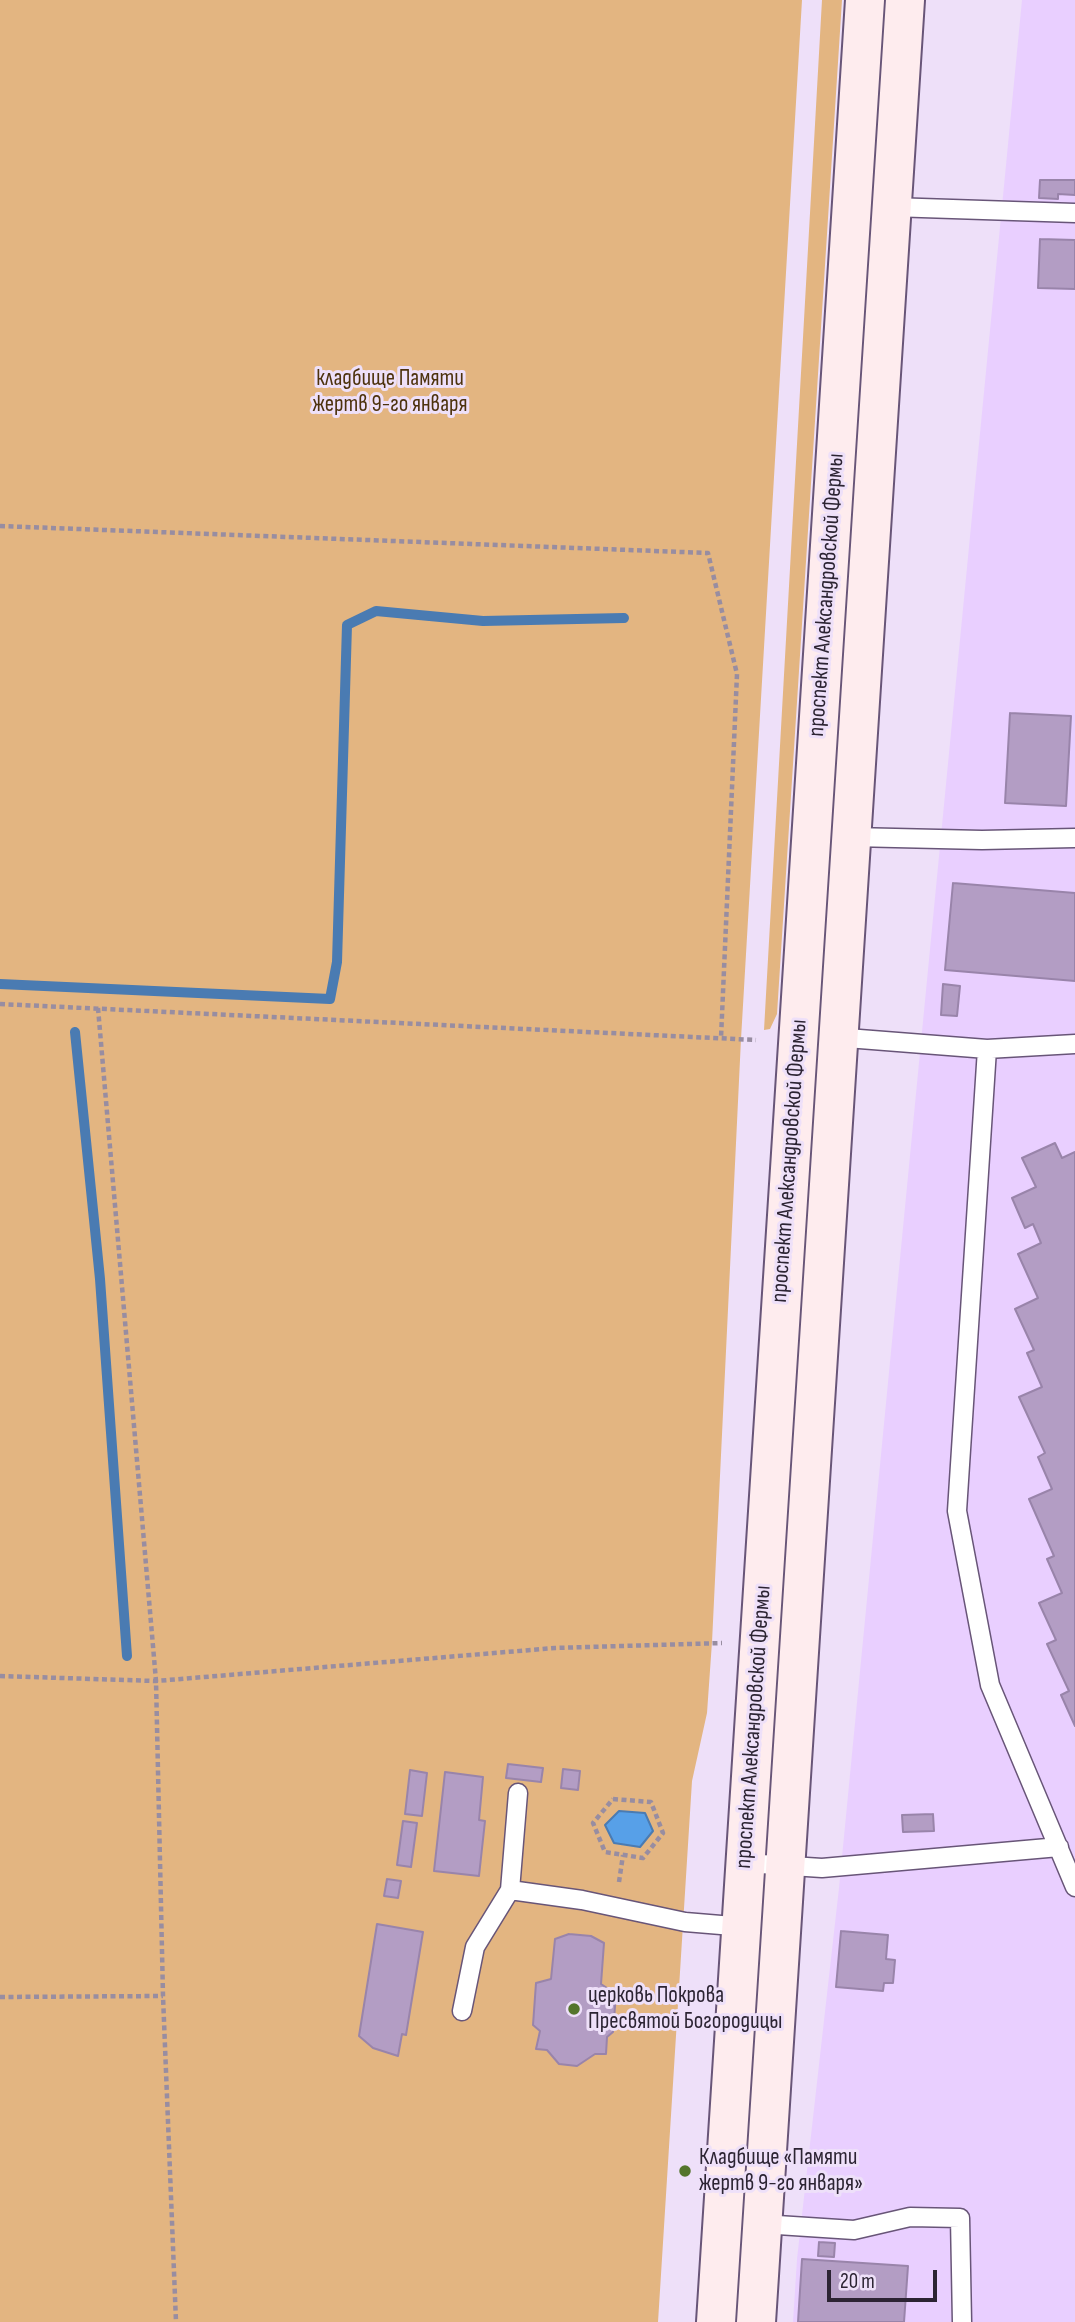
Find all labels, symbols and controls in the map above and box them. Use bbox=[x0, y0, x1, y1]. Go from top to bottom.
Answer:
park label: кладбище Памяти жертв 9-го января bbox=[313, 365, 467, 419]
street label: проспект Александровской Фермы bbox=[803, 453, 851, 737]
street label: проспект Александровской Фермы bbox=[766, 1019, 814, 1303]
street label: проспект Александровской Фермы bbox=[730, 1585, 778, 1869]
place label: церковь Покрова Пресвятой Богородицы bbox=[588, 1982, 782, 2036]
marker: церковь Покрова Пресвятой Богородицы bbox=[566, 2001, 582, 2017]
place label: Кладбище «Памяти жертв 9-го января» bbox=[699, 2144, 863, 2198]
marker: Кладбище «Памяти жертв 9-го января» bbox=[677, 2163, 693, 2179]
scale bar bbox=[830, 2256, 940, 2300]
text: 20 m bbox=[840, 2269, 875, 2294]

